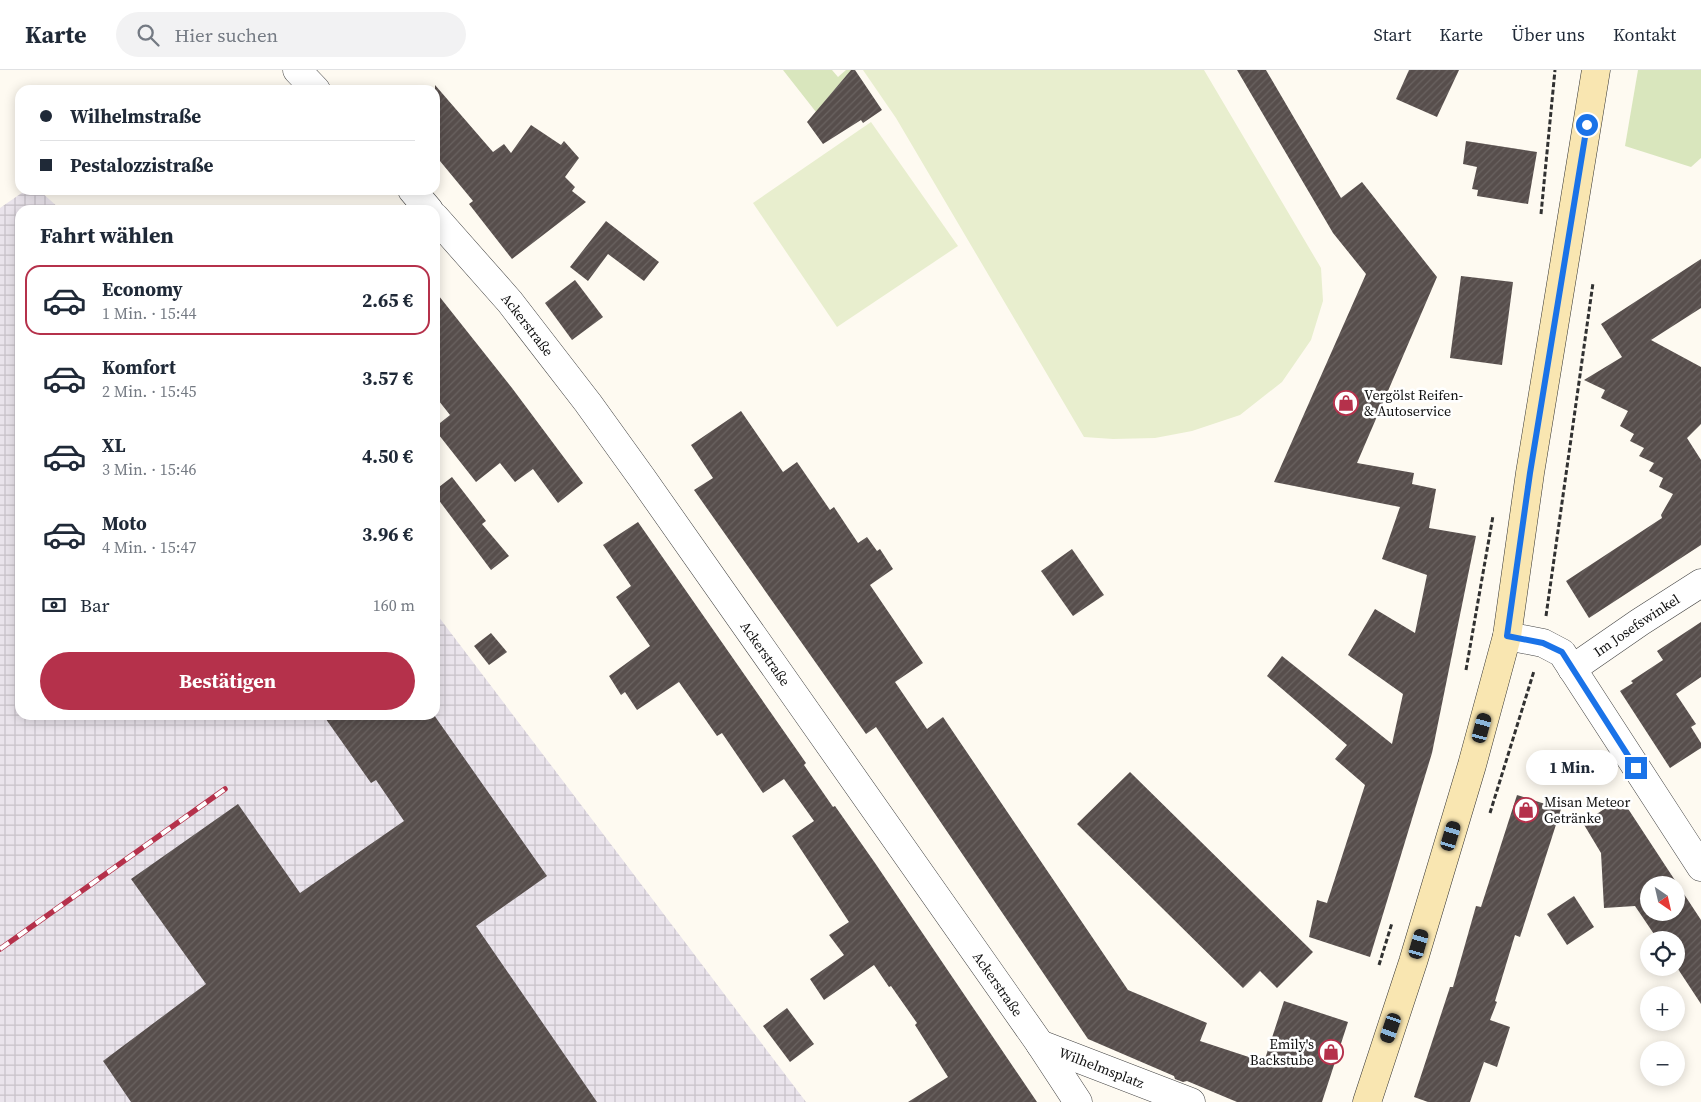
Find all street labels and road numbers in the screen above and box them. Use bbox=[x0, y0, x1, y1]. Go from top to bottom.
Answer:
street label: Ackerstraße bbox=[497, 289, 558, 360]
street label: Im Josefswinkel bbox=[1589, 589, 1684, 661]
street label: Ackerstraße bbox=[736, 617, 795, 690]
street label: Ackerstraße bbox=[968, 948, 1028, 1020]
street label: Wilhelmsplatz bbox=[1056, 1042, 1148, 1093]

